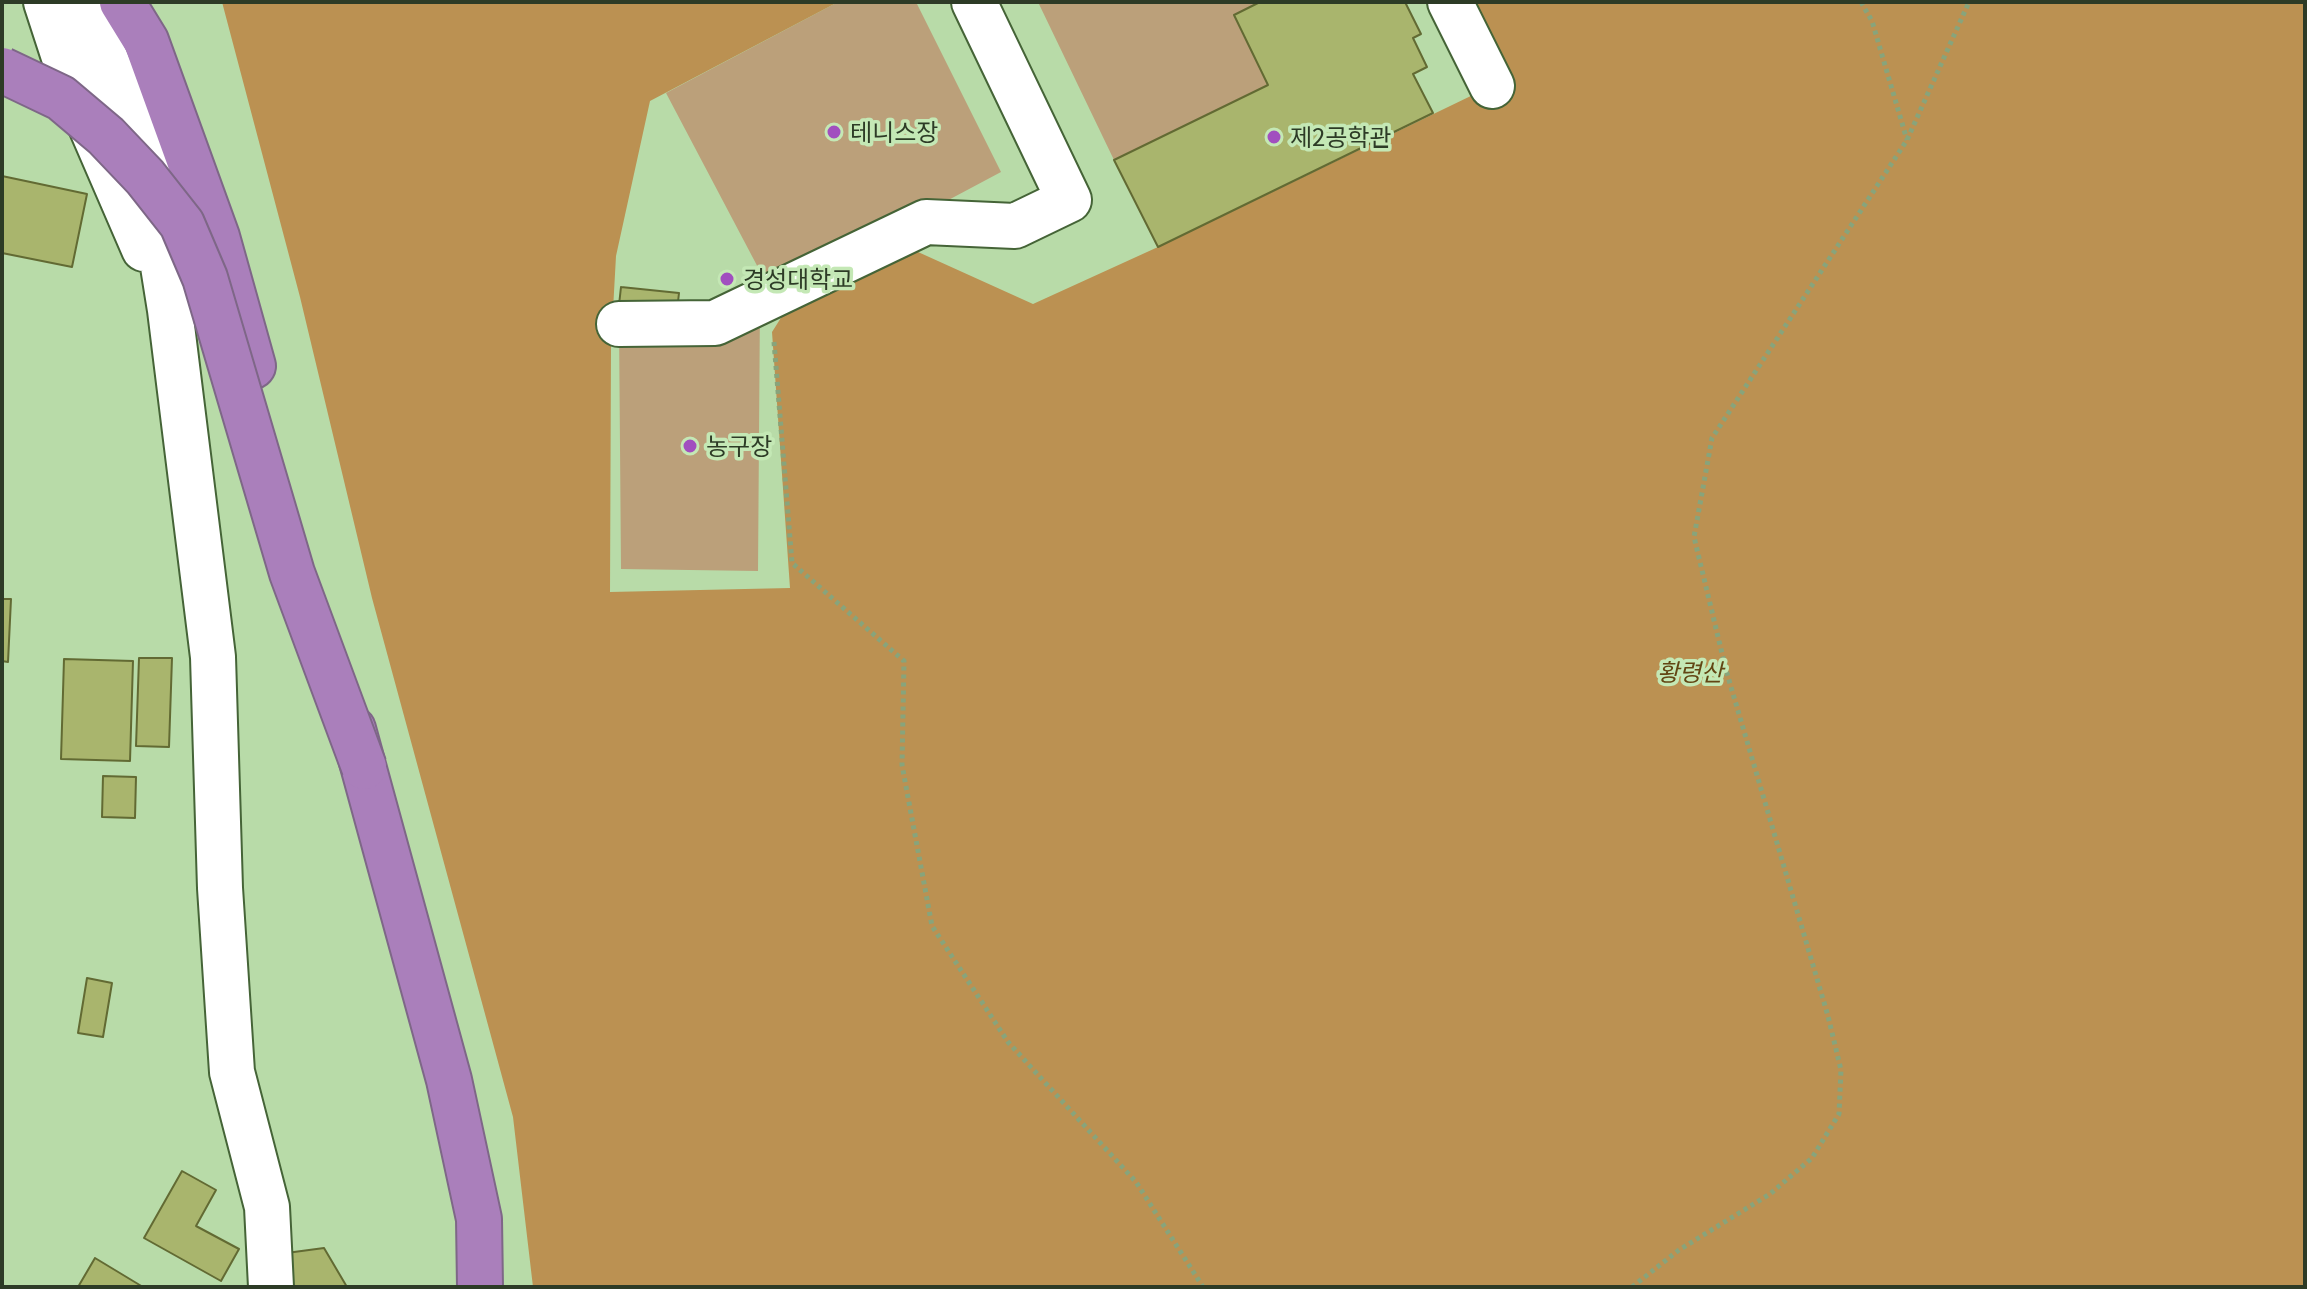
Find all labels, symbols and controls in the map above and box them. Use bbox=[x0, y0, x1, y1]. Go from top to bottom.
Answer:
place label: 테니스장 bbox=[850, 118, 938, 146]
marker: 테니스장 bbox=[825, 123, 843, 141]
place label: 제2공학관 bbox=[1290, 123, 1392, 151]
marker: 제2공학관 bbox=[1265, 128, 1283, 146]
place label: 경성대학교 bbox=[743, 265, 853, 293]
marker: 경성대학교 bbox=[718, 270, 736, 288]
place label: 농구장 bbox=[706, 432, 772, 460]
marker: 농구장 bbox=[681, 437, 699, 455]
park label: 황령산 bbox=[1657, 658, 1723, 686]

